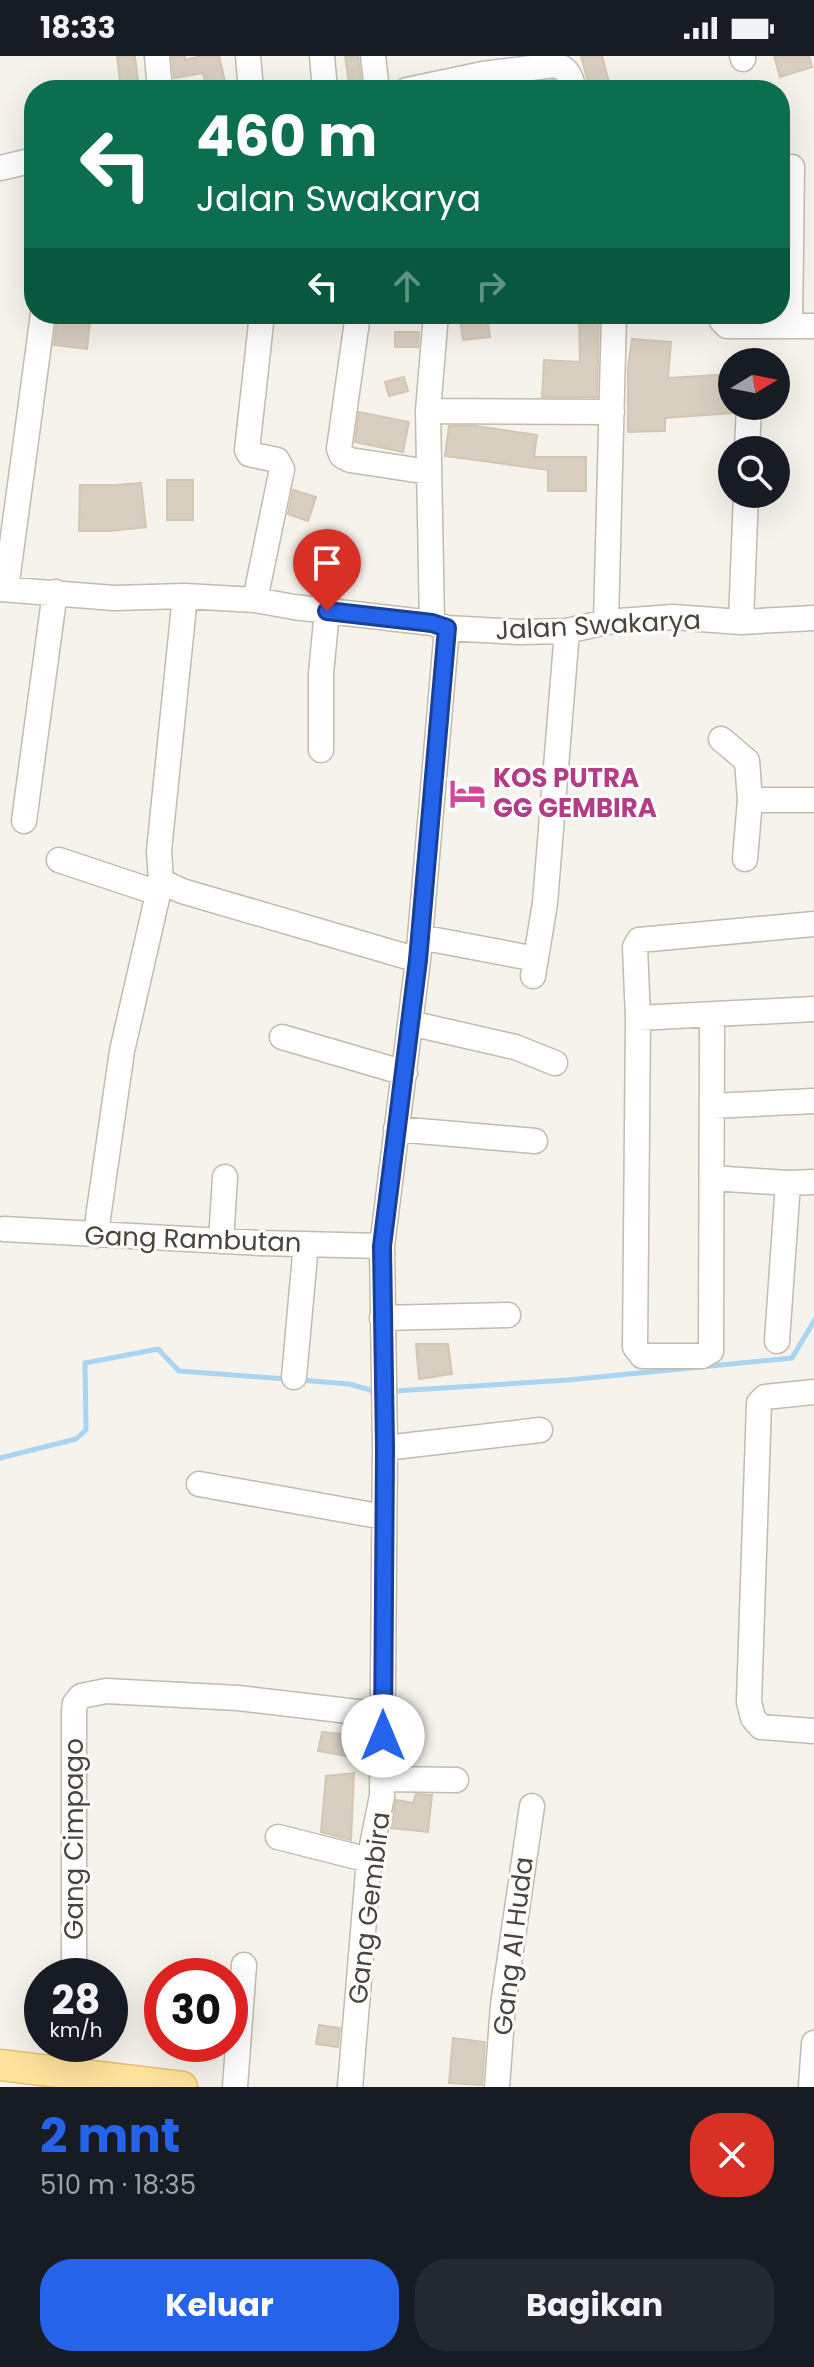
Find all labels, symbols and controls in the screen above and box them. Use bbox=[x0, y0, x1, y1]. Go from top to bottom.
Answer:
text: 18:33 bbox=[40, 6, 116, 49]
text: 460 m bbox=[196, 97, 377, 176]
icon: left bbox=[64, 112, 168, 216]
text: Jalan Swakarya bbox=[196, 173, 481, 224]
icon: left bbox=[301, 264, 345, 308]
icon: ahead bbox=[385, 264, 429, 308]
icon: right bbox=[469, 264, 513, 308]
north arrow bbox=[718, 348, 790, 420]
map controls bbox=[718, 348, 790, 508]
button: search bbox=[718, 436, 790, 508]
pin bbox=[293, 529, 361, 611]
icon: arrive bbox=[305, 541, 349, 585]
street label: Jalan Swakarya bbox=[494, 602, 702, 648]
place label: KOS PUTRA GG GEMBIRA bbox=[493, 760, 657, 826]
hotel icon: KOS PUTRA GG GEMBIRA bbox=[448, 774, 486, 812]
street label: Gang Rambutan bbox=[84, 1217, 302, 1261]
position arrow bbox=[341, 1694, 425, 1778]
street label: Gang Cimpago bbox=[56, 1738, 92, 1940]
street label: Gang Gembira bbox=[339, 1810, 399, 2006]
street label: Gang Al Huda bbox=[484, 1855, 542, 2037]
speed limit sign: 30 bbox=[144, 1958, 248, 2062]
text: 28 bbox=[52, 1972, 100, 2028]
text: km/h bbox=[49, 2016, 103, 2044]
text: 2 mnt bbox=[40, 2102, 180, 2169]
button: close bbox=[690, 2113, 774, 2197]
text: 510 m · 18:35 bbox=[40, 2167, 196, 2203]
button: Keluar bbox=[40, 2259, 399, 2351]
button: Bagikan bbox=[415, 2259, 774, 2351]

